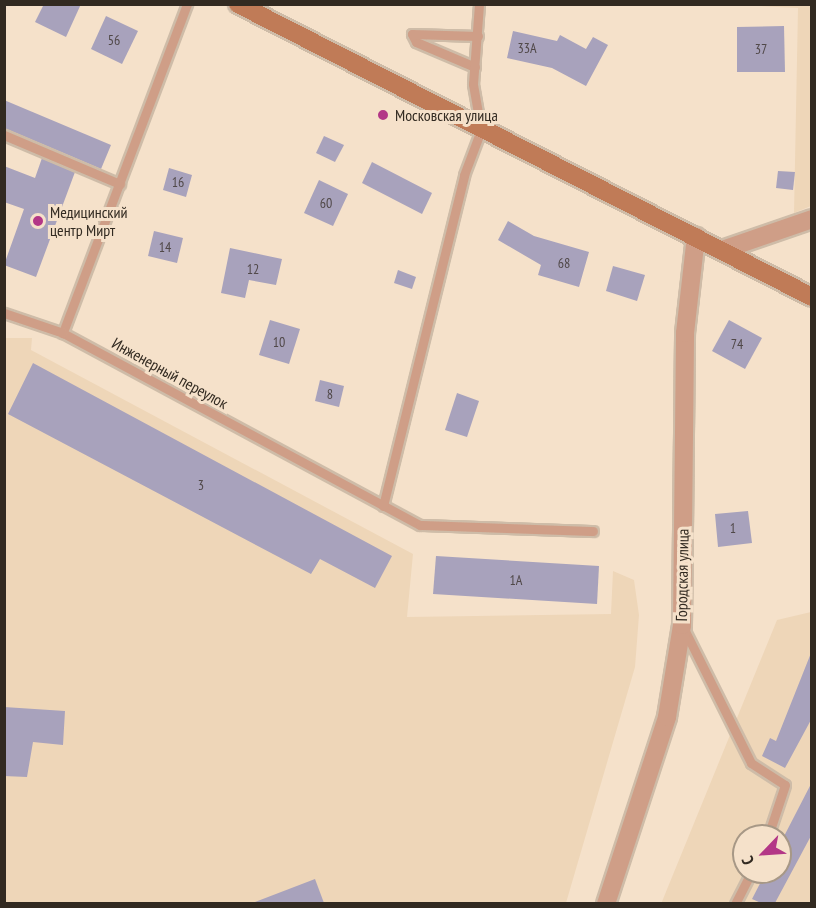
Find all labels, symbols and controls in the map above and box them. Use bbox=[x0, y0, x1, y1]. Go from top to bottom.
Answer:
house number: 56 bbox=[108, 32, 120, 48]
house number: 33А bbox=[517, 40, 537, 56]
house number: 37 bbox=[755, 41, 767, 57]
place label: Московская улица bbox=[395, 105, 498, 125]
marker: Московская улица bbox=[376, 108, 390, 122]
house number: 16 bbox=[172, 174, 184, 190]
house number: 60 bbox=[320, 195, 332, 211]
place label: Медицинский центр Мирт bbox=[50, 202, 128, 240]
marker: Медицинский центр Мирт bbox=[31, 214, 45, 228]
house number: 14 bbox=[159, 239, 171, 255]
house number: 68 bbox=[558, 255, 570, 271]
house number: 12 bbox=[247, 261, 259, 277]
street label: Инженерный переулок bbox=[109, 333, 231, 413]
house number: 10 bbox=[273, 334, 285, 350]
house number: 74 bbox=[731, 336, 743, 352]
house number: 8 bbox=[327, 386, 333, 402]
house number: 3 bbox=[198, 477, 204, 493]
house number: 1 bbox=[730, 520, 736, 536]
street label: Городская улица bbox=[672, 528, 692, 622]
house number: 1А bbox=[510, 572, 522, 588]
north arrow bbox=[732, 824, 792, 884]
text: С bbox=[737, 853, 758, 868]

